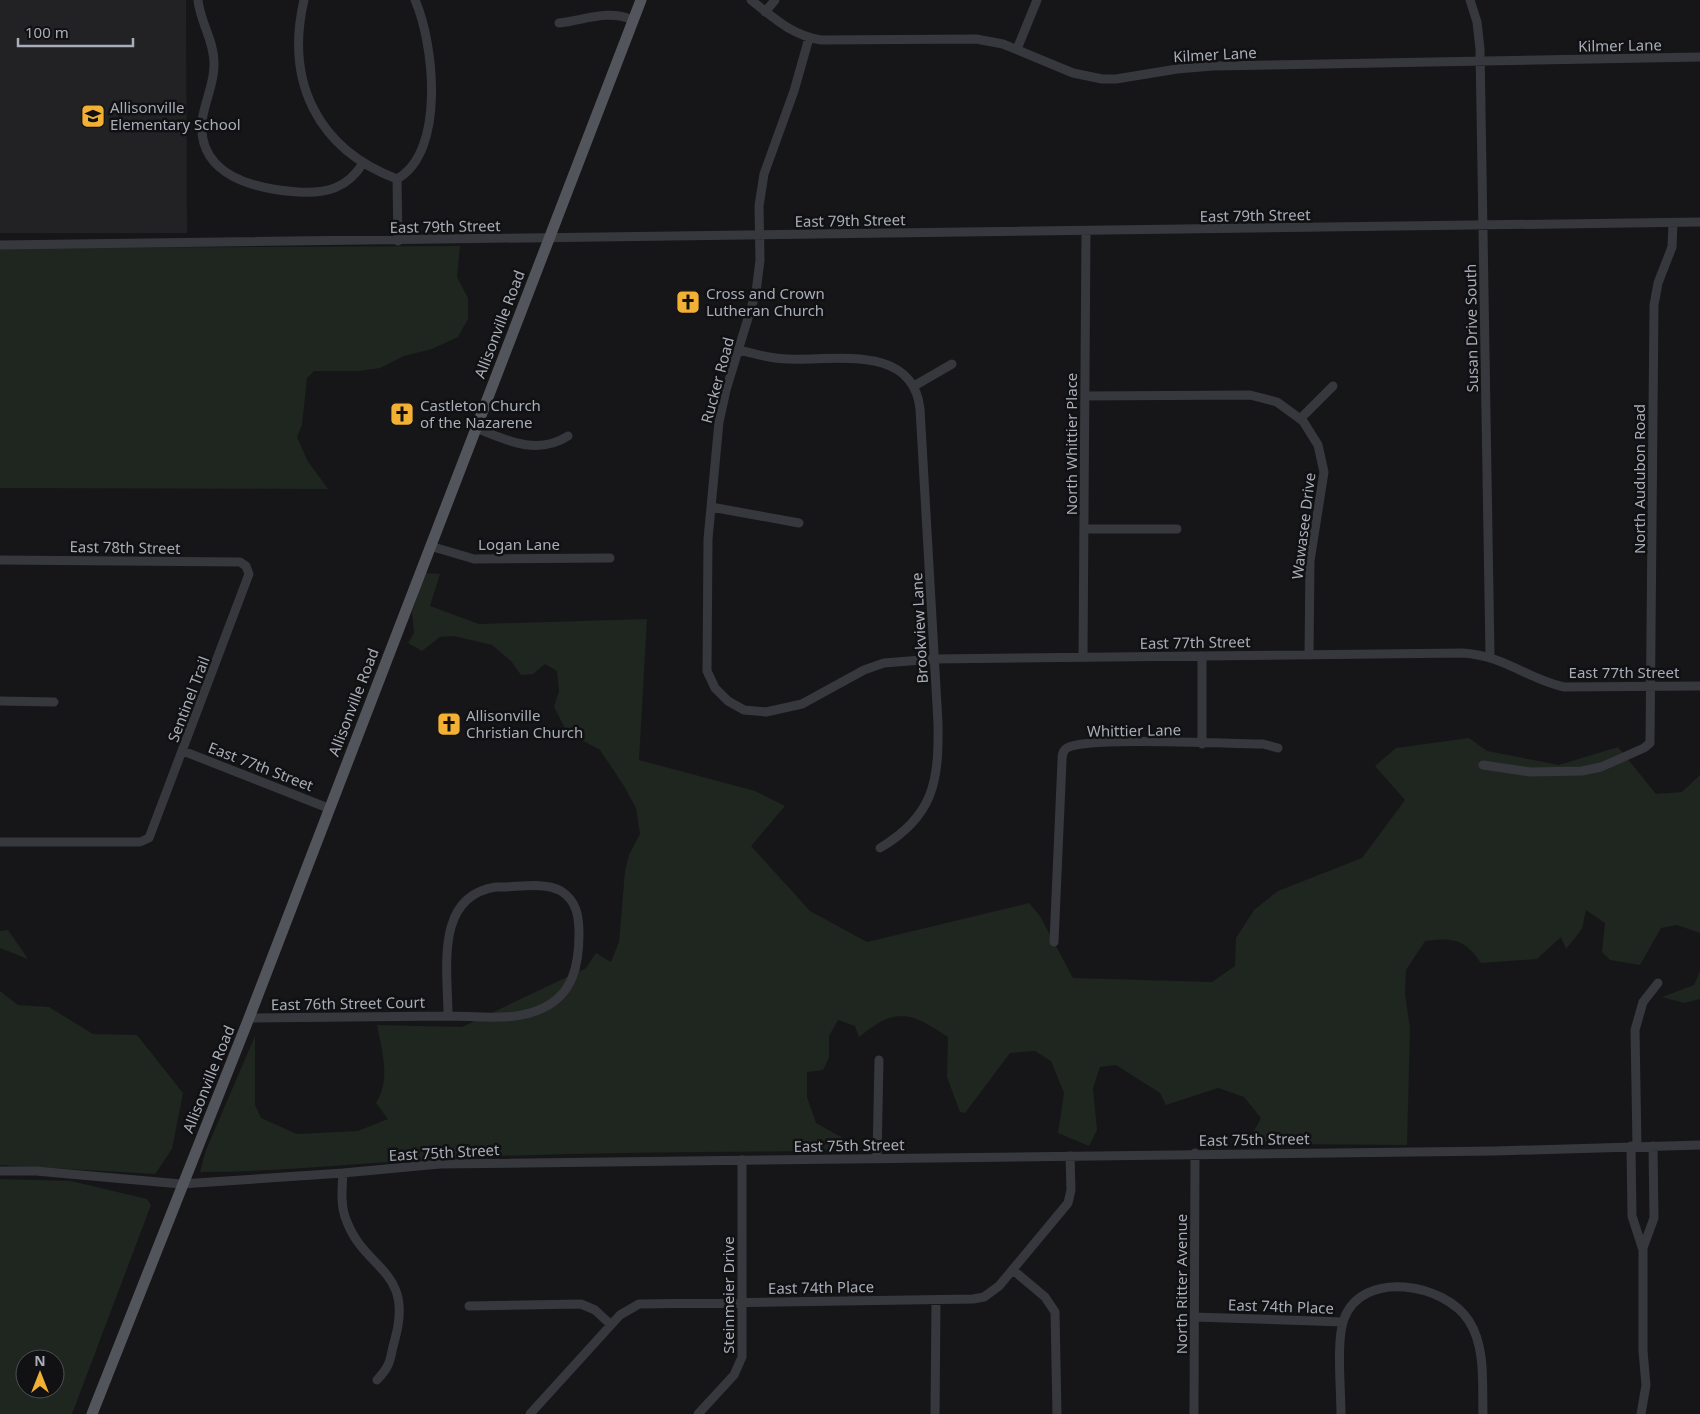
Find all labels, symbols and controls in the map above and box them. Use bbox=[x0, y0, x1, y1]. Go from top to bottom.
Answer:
scale bar bbox=[18, 15, 132, 47]
text: 100 m bbox=[25, 22, 69, 42]
street label: Kilmer Lane bbox=[1578, 34, 1662, 56]
street label: Kilmer Lane bbox=[1173, 42, 1257, 66]
place label: Allisonville Elementary School bbox=[110, 97, 241, 134]
school or university icon: Allisonville Elementary School bbox=[80, 103, 106, 129]
street label: East 79th Street bbox=[1199, 204, 1311, 226]
street label: East 79th Street bbox=[794, 209, 906, 231]
street label: East 79th Street bbox=[389, 215, 501, 237]
street label: Susan Drive South bbox=[1460, 264, 1482, 392]
street label: Allisonville Road bbox=[469, 267, 529, 381]
place label: Cross and Crown Lutheran Church bbox=[706, 283, 825, 320]
church icon: Cross and Crown Lutheran Church bbox=[675, 289, 701, 315]
street label: Rucker Road bbox=[696, 335, 738, 425]
street label: North Whittier Place bbox=[1061, 373, 1081, 515]
place label: Castleton Church of the Nazarene bbox=[420, 395, 541, 432]
church icon: Castleton Church of the Nazarene bbox=[389, 401, 415, 427]
street label: North Audubon Road bbox=[1629, 404, 1649, 554]
street label: Wawasee Drive bbox=[1287, 471, 1319, 581]
street label: Logan Lane bbox=[478, 534, 560, 554]
street label: East 78th Street bbox=[69, 536, 181, 558]
street label: Brookview Lane bbox=[906, 572, 932, 684]
street label: East 77th Street bbox=[1139, 631, 1251, 653]
street label: Allisonville Road bbox=[323, 645, 383, 759]
street label: Sentinel Trail bbox=[162, 653, 214, 745]
street label: East 77th Street bbox=[1569, 662, 1680, 682]
place label: Allisonville Christian Church bbox=[466, 705, 583, 742]
church icon: Allisonville Christian Church bbox=[436, 711, 462, 737]
street label: Whittier Lane bbox=[1087, 719, 1181, 741]
street label: East 77th Street bbox=[206, 737, 317, 795]
street label: East 76th Street Court bbox=[271, 992, 426, 1014]
street label: Allisonville Road bbox=[177, 1022, 239, 1136]
street label: East 75th Street bbox=[1198, 1128, 1310, 1150]
street label: East 75th Street bbox=[793, 1134, 905, 1156]
street label: East 75th Street bbox=[388, 1139, 500, 1165]
street label: North Ritter Avenue bbox=[1171, 1214, 1191, 1354]
street label: Steinmeier Drive bbox=[718, 1236, 738, 1354]
street label: East 74th Place bbox=[768, 1276, 874, 1298]
street label: East 74th Place bbox=[1228, 1294, 1334, 1318]
north arrow bbox=[15, 1349, 65, 1399]
text: N bbox=[34, 1351, 46, 1370]

